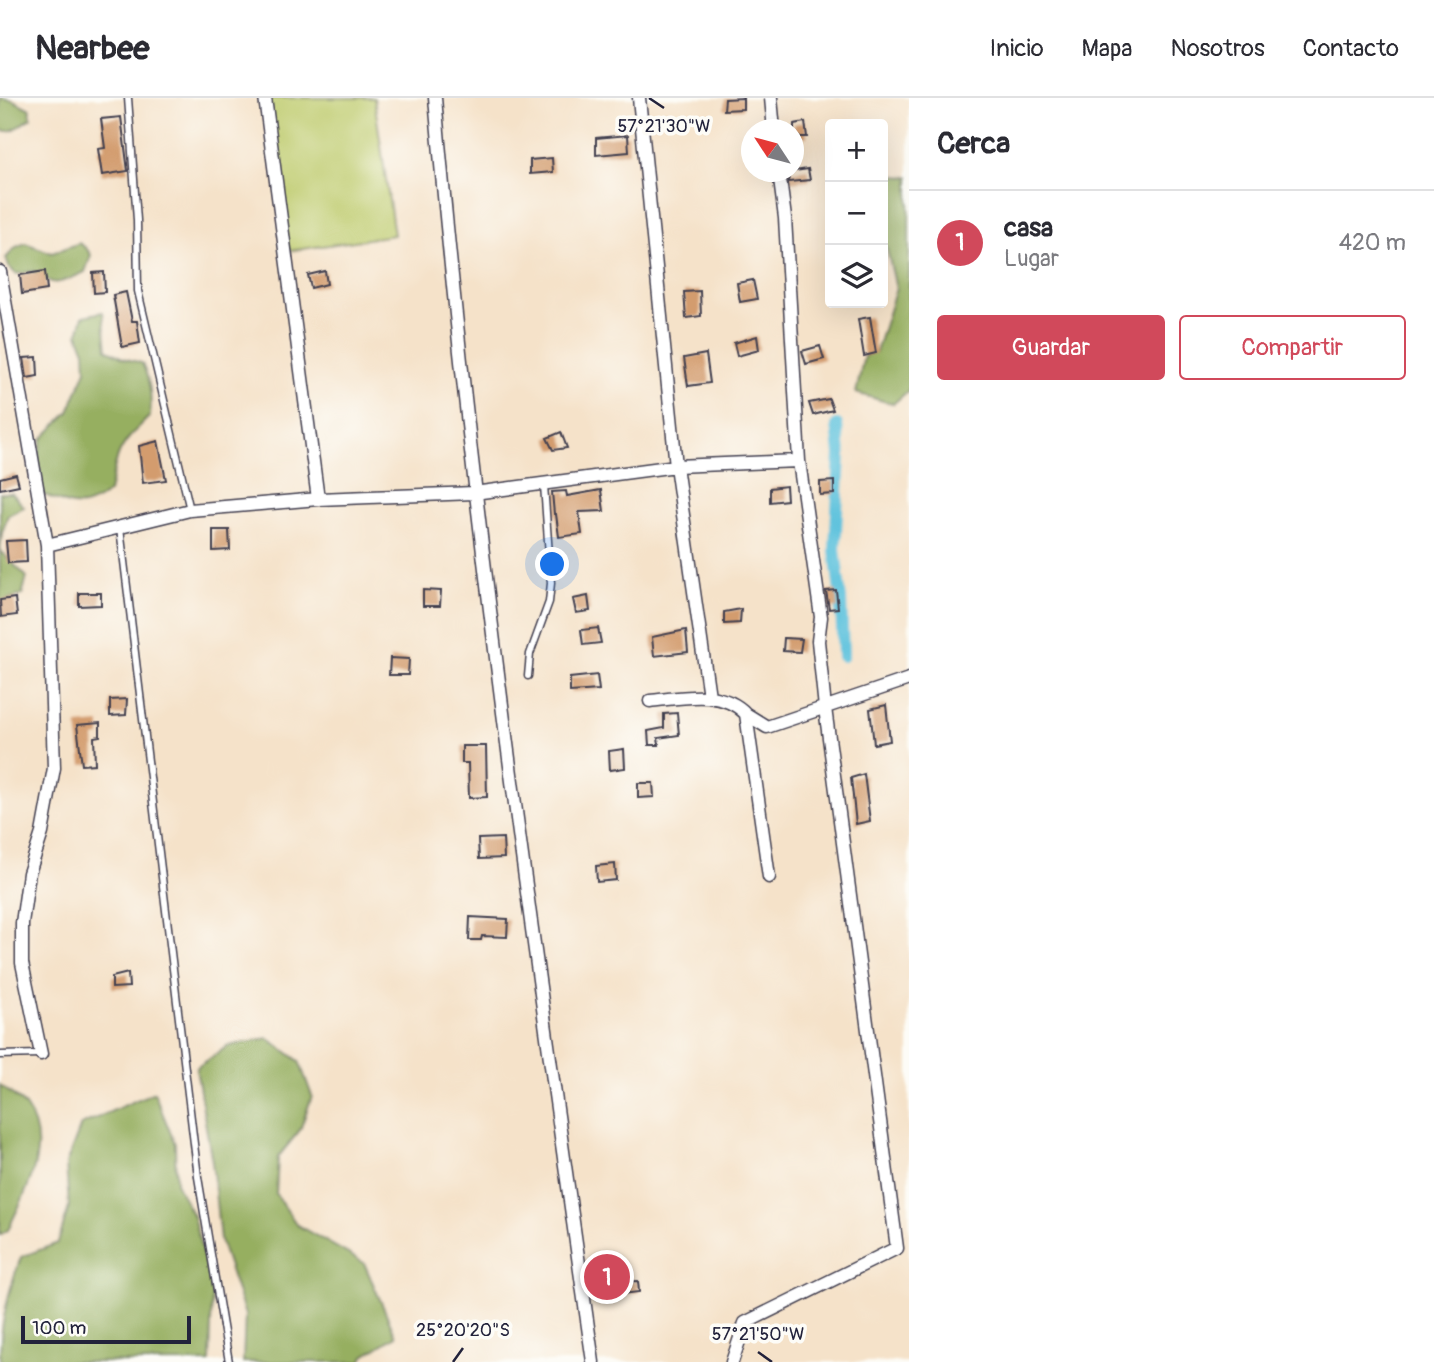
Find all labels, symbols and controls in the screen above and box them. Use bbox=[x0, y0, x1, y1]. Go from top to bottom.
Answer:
text: Nearbee bbox=[35, 28, 149, 69]
text: Inicio bbox=[990, 34, 1044, 63]
text: Mapa bbox=[1082, 34, 1133, 63]
text: Nosotros bbox=[1171, 34, 1265, 63]
text: Contacto bbox=[1303, 34, 1399, 63]
text: 57°21'30"W bbox=[618, 115, 710, 138]
north arrow bbox=[741, 119, 804, 182]
map controls bbox=[825, 119, 888, 308]
button: + bbox=[825, 119, 888, 182]
text: Cerca bbox=[937, 125, 1010, 162]
button: − bbox=[825, 182, 888, 245]
text: casa bbox=[1004, 212, 1053, 244]
text: 1 bbox=[956, 228, 965, 257]
text: 420 m bbox=[1339, 228, 1406, 257]
text: Lugar bbox=[1004, 244, 1059, 273]
button: layers bbox=[825, 245, 888, 308]
button: Guardar bbox=[937, 315, 1165, 380]
button: Compartir bbox=[1179, 315, 1406, 380]
your location bbox=[535, 547, 569, 581]
pin: 1 bbox=[584, 1251, 630, 1303]
scale bar bbox=[21, 1313, 191, 1345]
text: 100 m bbox=[32, 1316, 86, 1340]
text: 25°20'20"S bbox=[416, 1319, 510, 1342]
text: 57°21'50"W bbox=[712, 1323, 804, 1346]

